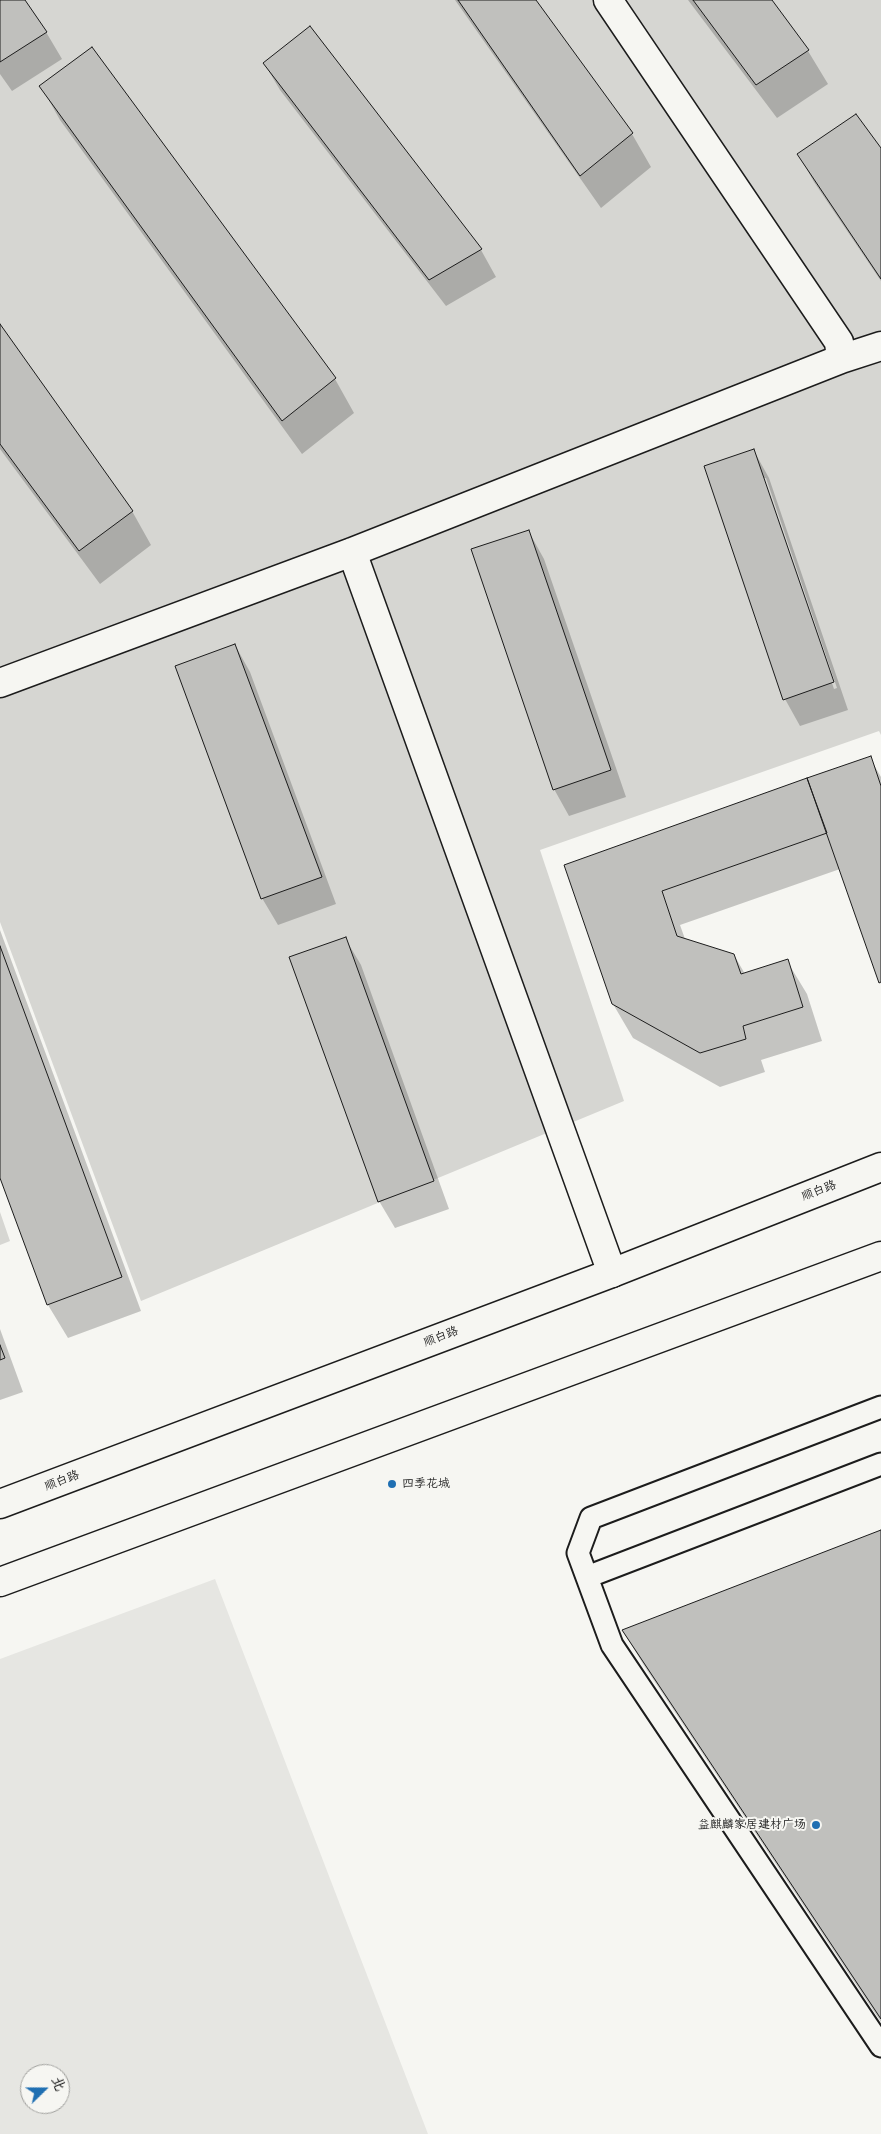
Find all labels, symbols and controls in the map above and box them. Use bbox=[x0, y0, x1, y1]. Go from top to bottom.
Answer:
street label: 顺白路 bbox=[800, 1178, 838, 1204]
street label: 顺白路 bbox=[422, 1324, 460, 1350]
street label: 顺白路 bbox=[43, 1468, 81, 1494]
place label: 四季花城 bbox=[402, 1477, 450, 1491]
marker: 四季花城 bbox=[386, 1478, 398, 1490]
place label: 益麒麟家居建材广场 bbox=[698, 1818, 806, 1832]
marker: 益麒麟家居建材广场 bbox=[810, 1819, 822, 1831]
north arrow bbox=[20, 2064, 70, 2114]
text: 北 bbox=[48, 2074, 69, 2093]

